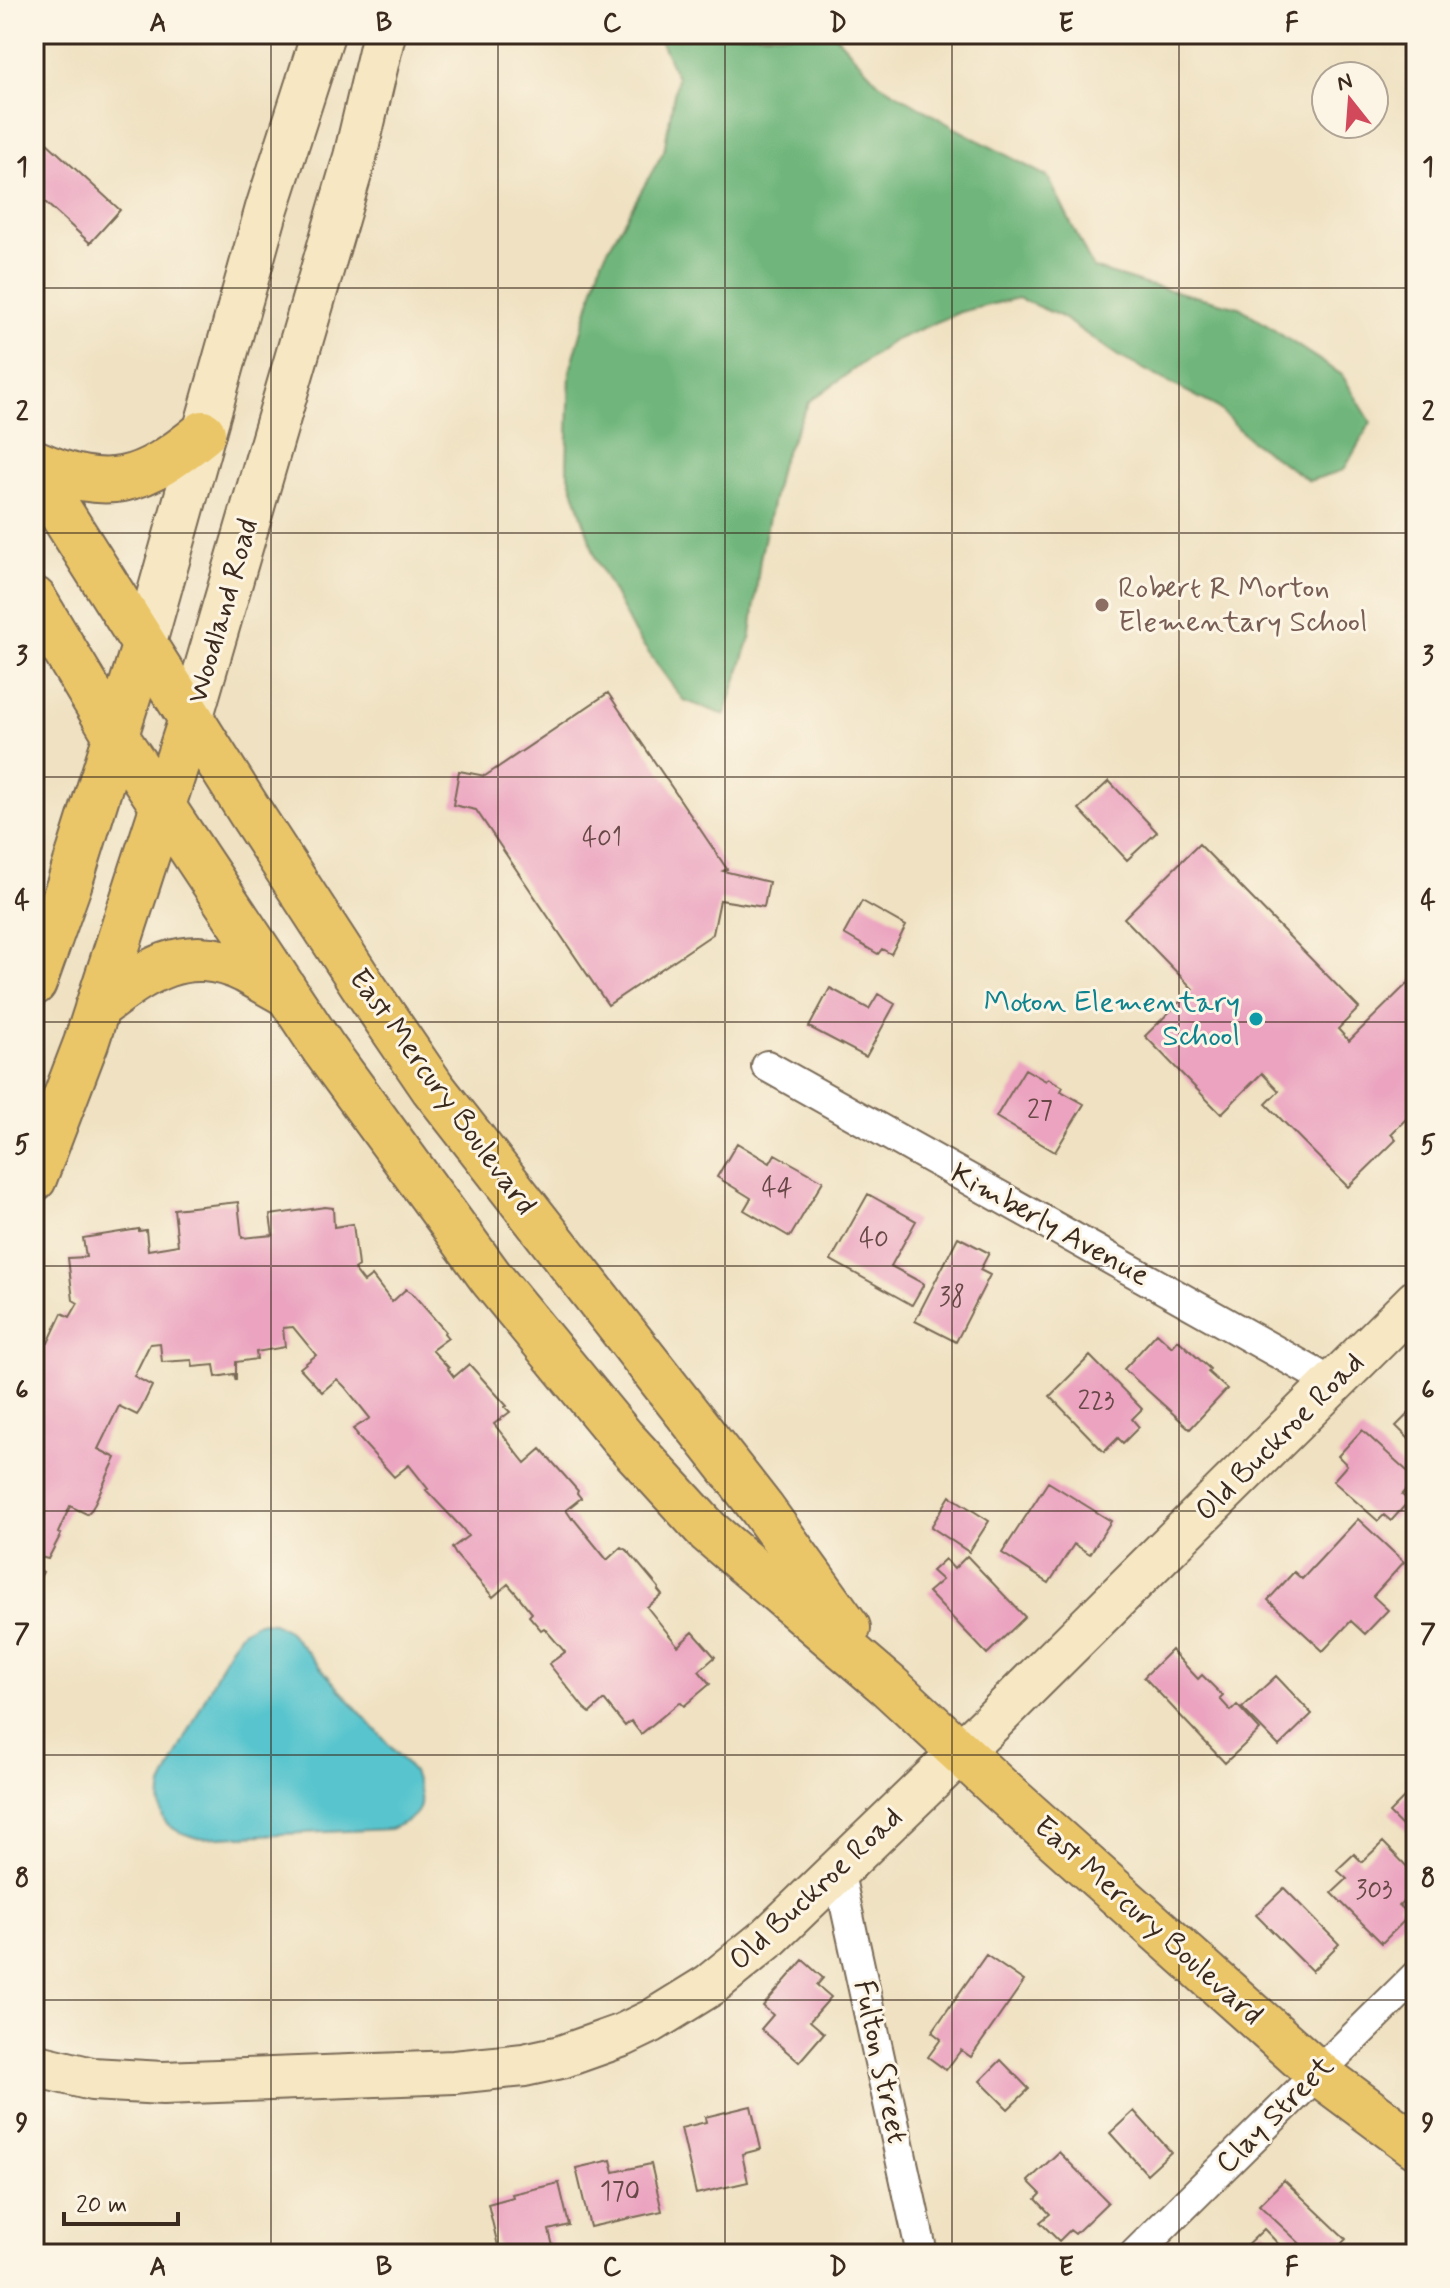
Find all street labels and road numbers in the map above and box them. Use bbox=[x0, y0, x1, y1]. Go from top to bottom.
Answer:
street label: Woodland Road bbox=[178, 514, 268, 708]
street label: East Mercury Boulevard bbox=[339, 961, 545, 1223]
street label: Kimberly Avenue bbox=[944, 1154, 1156, 1296]
street label: Old Buckroe Road bbox=[1187, 1344, 1373, 1530]
street label: Old Buckroe Road bbox=[721, 1798, 911, 1980]
street label: East Mercury Boulevard bbox=[1025, 1808, 1271, 2034]
street label: Fulton Street bbox=[844, 1977, 916, 2147]
street label: Clay Street bbox=[1207, 2047, 1343, 2183]

